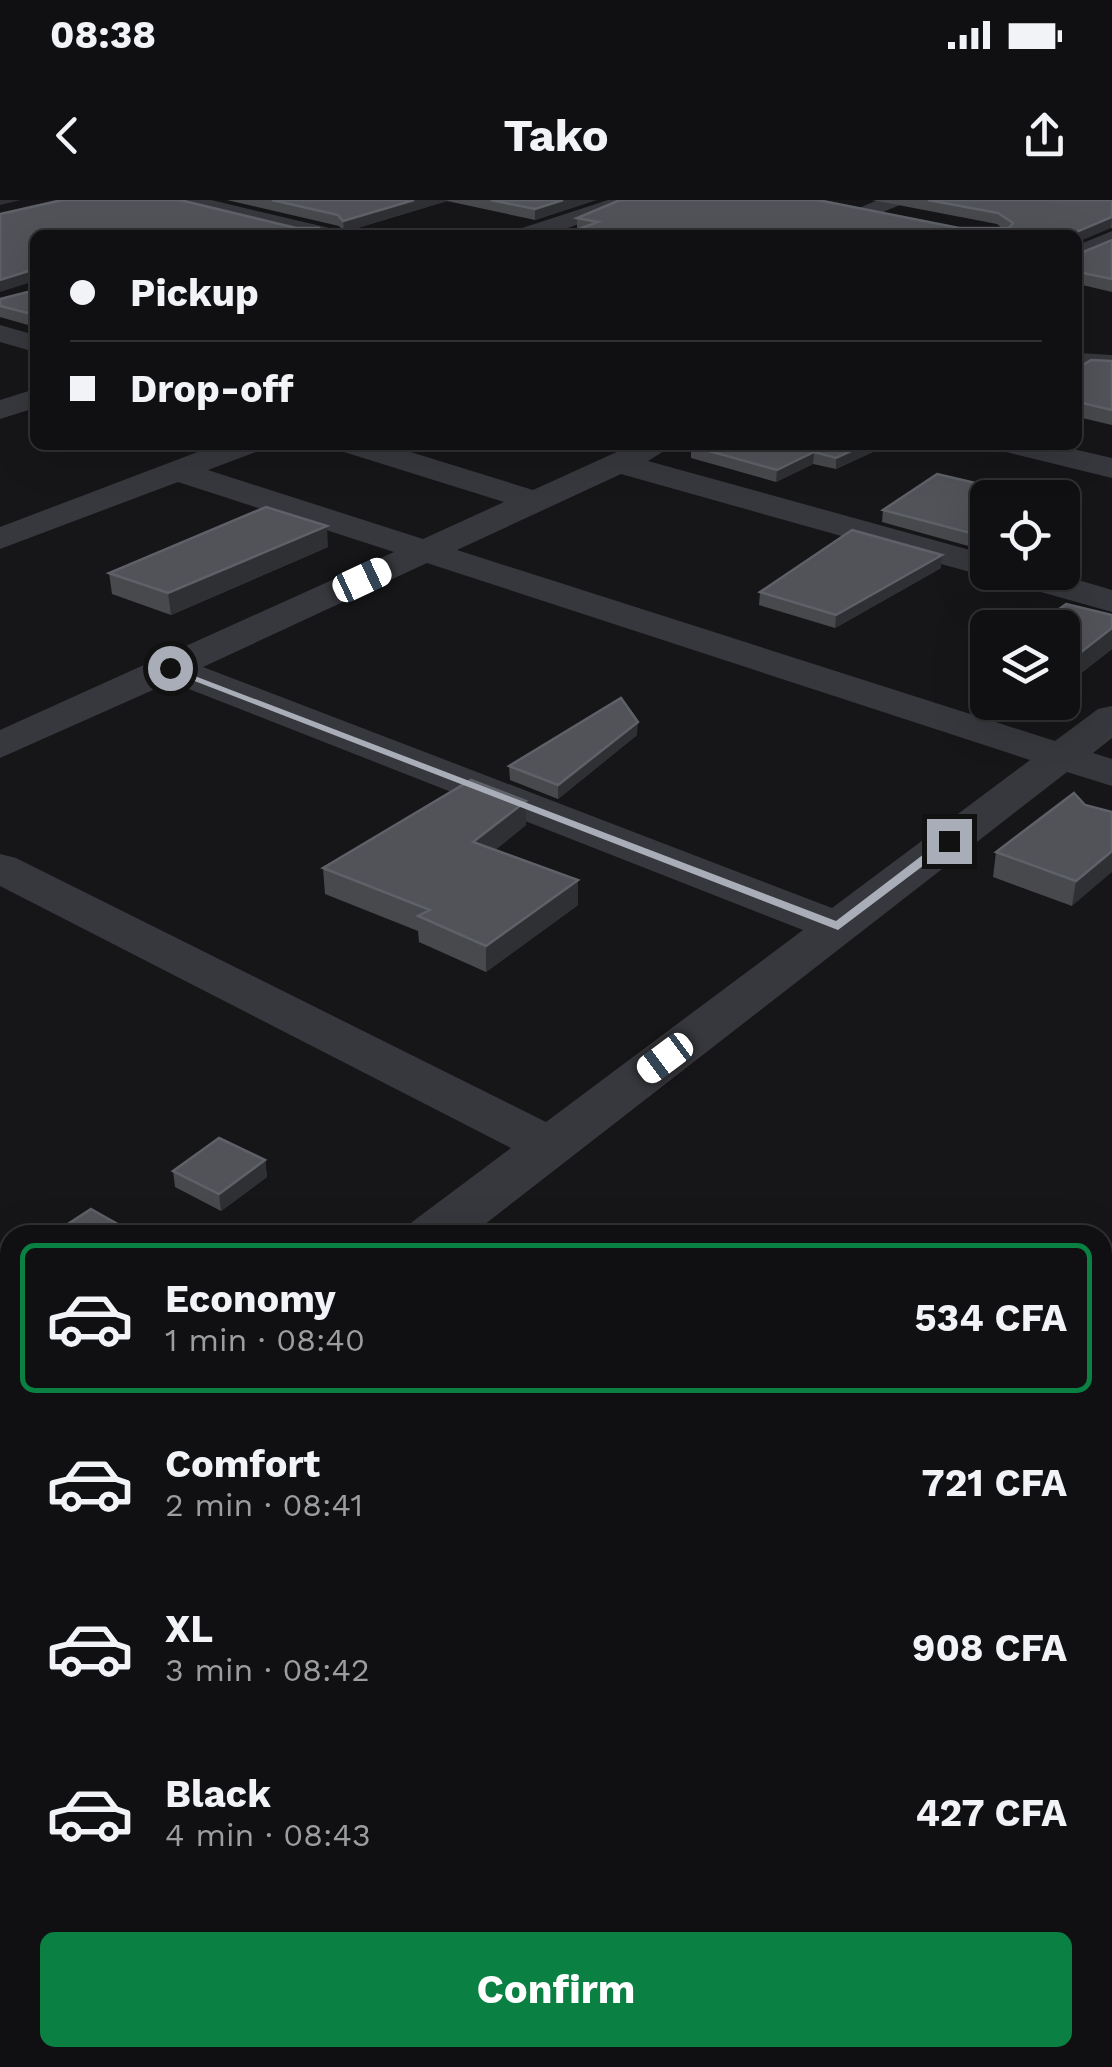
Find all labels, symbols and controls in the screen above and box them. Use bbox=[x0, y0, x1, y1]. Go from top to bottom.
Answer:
text: 08:38 bbox=[50, 13, 156, 57]
icon: back bbox=[40, 108, 95, 163]
icon: share bbox=[1017, 108, 1072, 163]
text: Tako bbox=[503, 109, 609, 162]
text: Pickup bbox=[130, 271, 259, 315]
text: Drop-off bbox=[130, 367, 294, 411]
map controls bbox=[970, 480, 1080, 720]
button: locate bbox=[970, 480, 1080, 590]
car bbox=[328, 554, 396, 606]
button: layers bbox=[970, 610, 1080, 720]
route start bbox=[148, 646, 193, 691]
route end bbox=[927, 819, 972, 864]
car bbox=[632, 1028, 698, 1088]
icon: car bbox=[45, 1273, 135, 1363]
text: Economy bbox=[165, 1277, 336, 1321]
text: 534 CFA bbox=[914, 1296, 1067, 1340]
text: 1 min · 08:40 bbox=[165, 1321, 365, 1359]
icon: car bbox=[45, 1438, 135, 1528]
text: Comfort bbox=[165, 1442, 320, 1486]
text: 721 CFA bbox=[922, 1461, 1067, 1505]
text: 2 min · 08:41 bbox=[165, 1486, 363, 1524]
icon: car bbox=[45, 1603, 135, 1693]
text: XL bbox=[165, 1607, 213, 1651]
text: 908 CFA bbox=[912, 1626, 1067, 1670]
text: 3 min · 08:42 bbox=[165, 1651, 370, 1689]
icon: car bbox=[45, 1768, 135, 1858]
text: Black bbox=[165, 1772, 271, 1816]
text: 427 CFA bbox=[915, 1791, 1067, 1835]
text: 4 min · 08:43 bbox=[165, 1816, 371, 1854]
button: Confirm bbox=[40, 1932, 1072, 2047]

